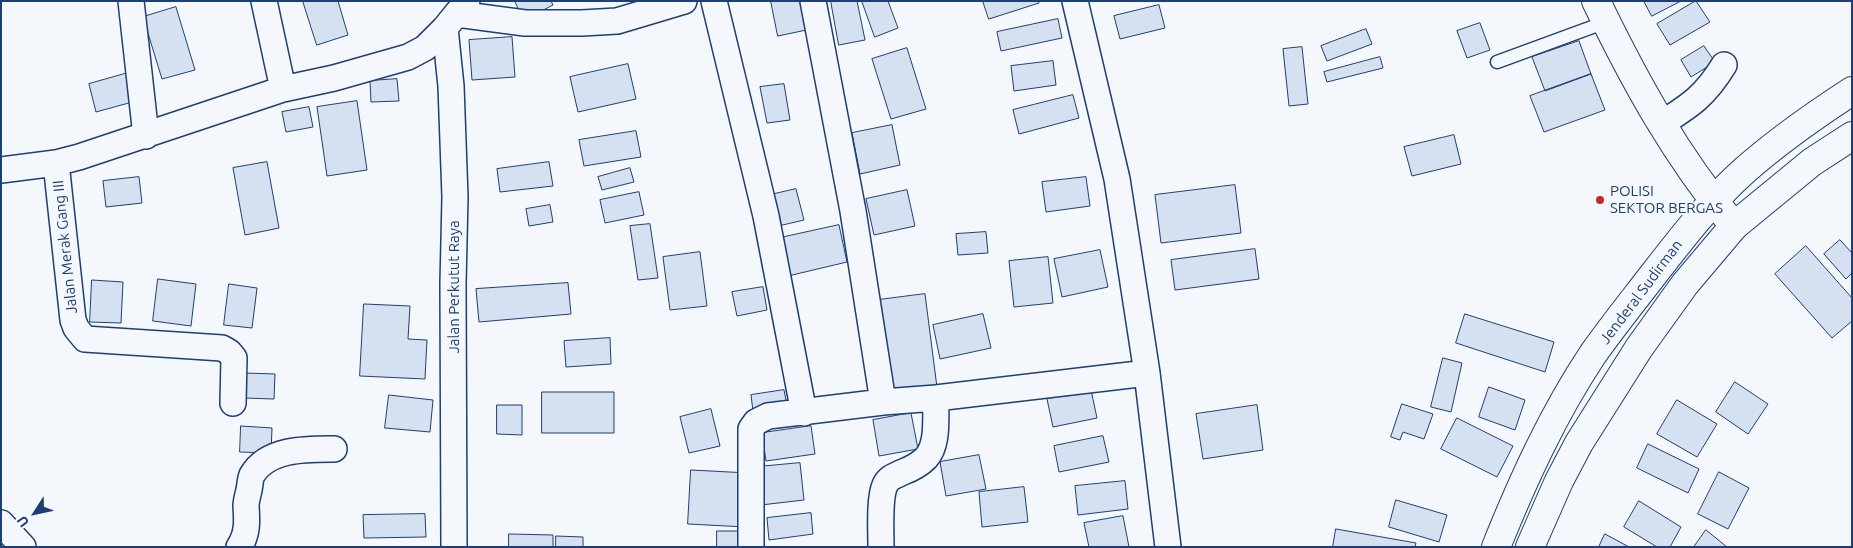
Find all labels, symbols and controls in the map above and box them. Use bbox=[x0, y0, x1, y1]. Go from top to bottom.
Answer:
street label: Jalan Merak Gang III bbox=[49, 179, 81, 315]
place label: POLISI SEKTOR BERGAS bbox=[1610, 182, 1723, 217]
marker: POLISI SEKTOR BERGAS bbox=[1594, 194, 1606, 206]
street label: Jalan Perkutut Raya bbox=[445, 220, 463, 354]
street label: Jenderal Sudirman bbox=[1596, 236, 1686, 348]
north arrow bbox=[10, 488, 60, 538]
text: U bbox=[13, 513, 32, 530]

